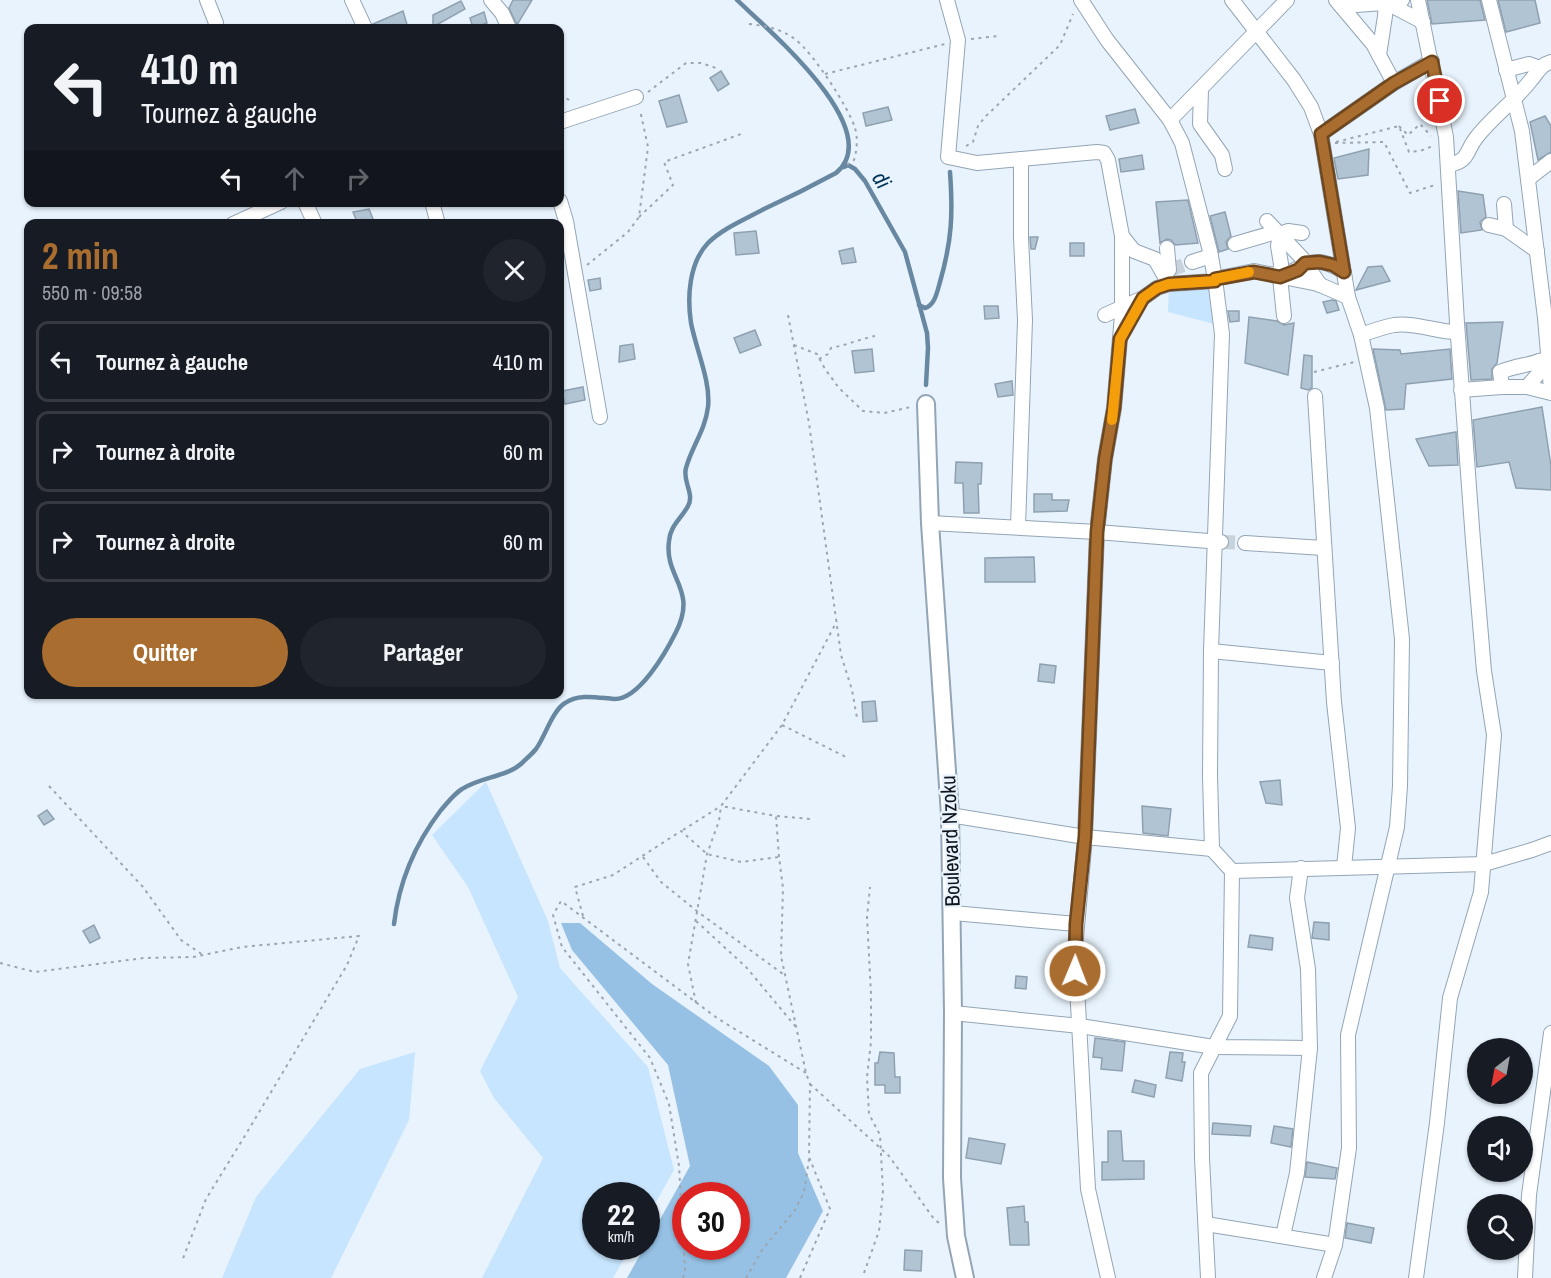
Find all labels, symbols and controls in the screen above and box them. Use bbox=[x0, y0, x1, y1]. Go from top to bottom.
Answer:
text: 410 m bbox=[141, 41, 239, 97]
icon: left bbox=[42, 48, 120, 126]
pin bbox=[1414, 75, 1465, 126]
icon: arrive bbox=[1423, 84, 1456, 117]
text: Tournez à gauche bbox=[141, 95, 317, 131]
icon: left bbox=[215, 162, 248, 195]
icon: ahead bbox=[278, 162, 311, 195]
icon: right bbox=[341, 162, 374, 195]
water label: di bbox=[865, 166, 899, 194]
text: 2 min bbox=[42, 232, 119, 280]
button: close bbox=[483, 239, 546, 302]
text: 550 m · 09:58 bbox=[42, 279, 142, 306]
icon: left bbox=[45, 345, 78, 378]
text: Tournez à gauche bbox=[96, 347, 248, 377]
text: 410 m bbox=[493, 347, 543, 377]
icon: right bbox=[45, 435, 78, 468]
text: Tournez à droite bbox=[96, 437, 235, 467]
text: 60 m bbox=[503, 437, 543, 467]
icon: right bbox=[45, 525, 78, 558]
text: Tournez à droite bbox=[96, 527, 235, 557]
text: 60 m bbox=[503, 527, 543, 557]
button: Quitter bbox=[42, 618, 288, 687]
button: Partager bbox=[300, 618, 546, 687]
street label: Boulevard Nzoku bbox=[933, 775, 967, 907]
position arrow bbox=[1043, 939, 1107, 1003]
north arrow bbox=[1467, 1038, 1533, 1104]
map controls bbox=[1467, 1038, 1533, 1260]
button: sound bbox=[1467, 1116, 1533, 1182]
speed limit sign: 30 bbox=[672, 1182, 750, 1260]
text: 22 bbox=[607, 1194, 635, 1234]
button: search bbox=[1467, 1194, 1533, 1260]
text: km/h bbox=[608, 1226, 634, 1247]

